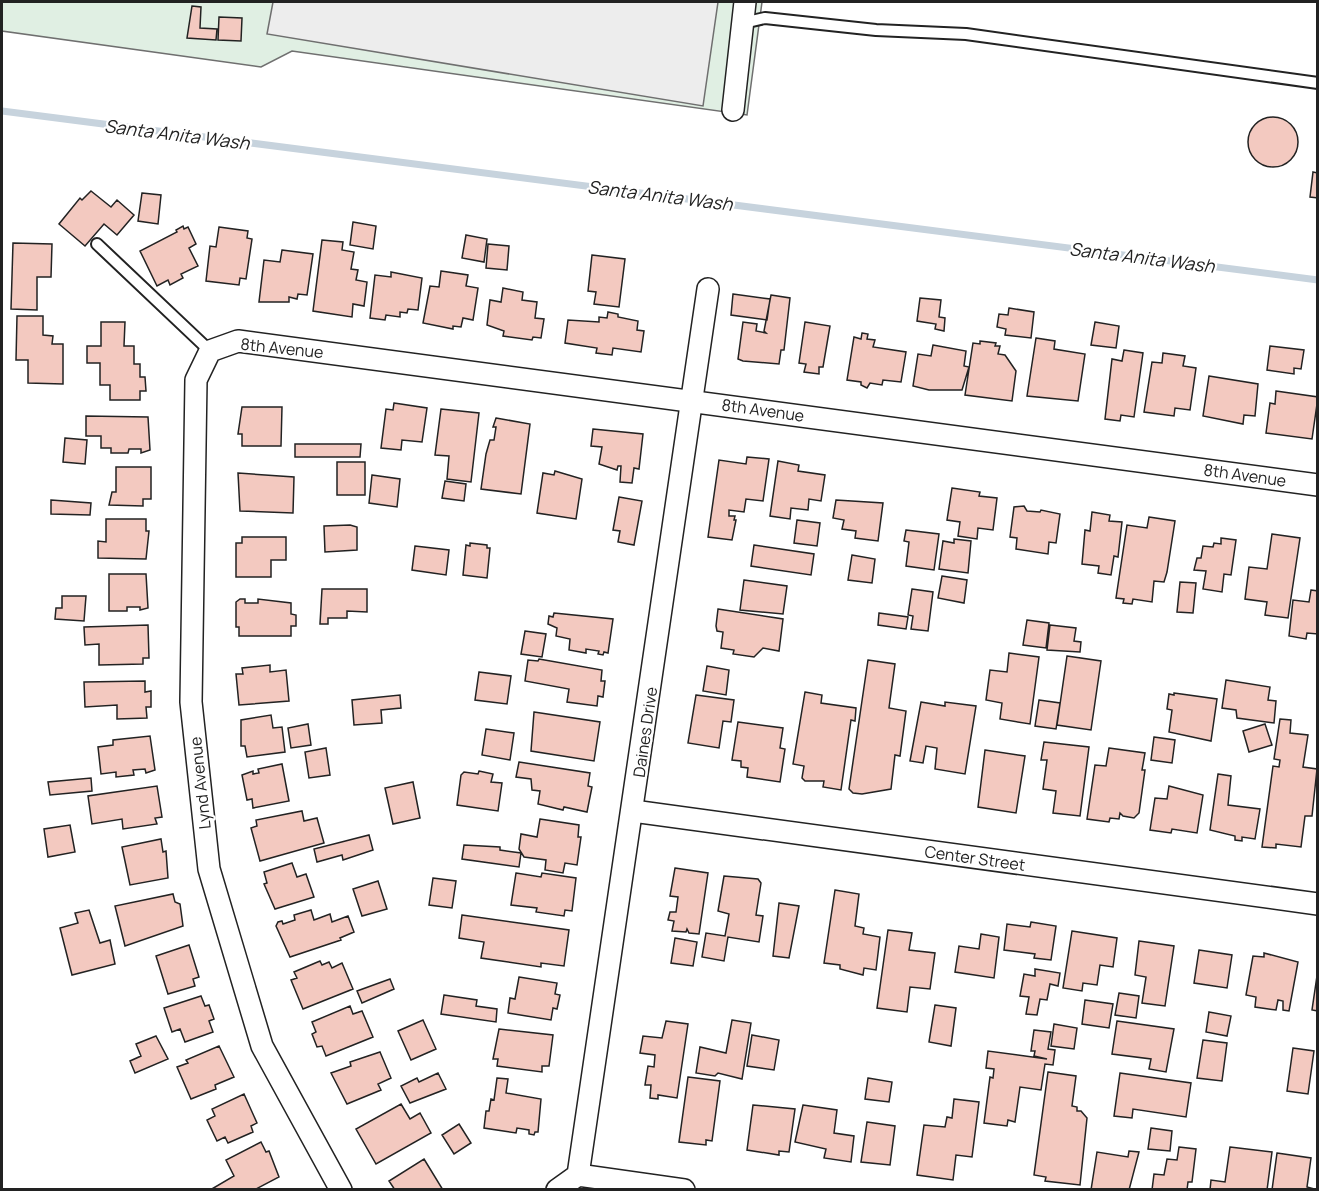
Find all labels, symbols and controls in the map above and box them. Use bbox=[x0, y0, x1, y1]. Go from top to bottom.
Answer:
water label: Santa Anita Wash bbox=[103, 113, 252, 155]
water label: Santa Anita Wash bbox=[586, 174, 735, 216]
water label: Santa Anita Wash bbox=[1068, 236, 1217, 278]
street label: 8th Avenue bbox=[239, 333, 325, 363]
street label: 8th Avenue bbox=[720, 393, 806, 427]
street label: 8th Avenue bbox=[1202, 458, 1288, 492]
street label: Daines Drive bbox=[628, 685, 662, 779]
street label: Lynd Avenue bbox=[184, 736, 216, 830]
street label: Center Street bbox=[923, 840, 1027, 876]

